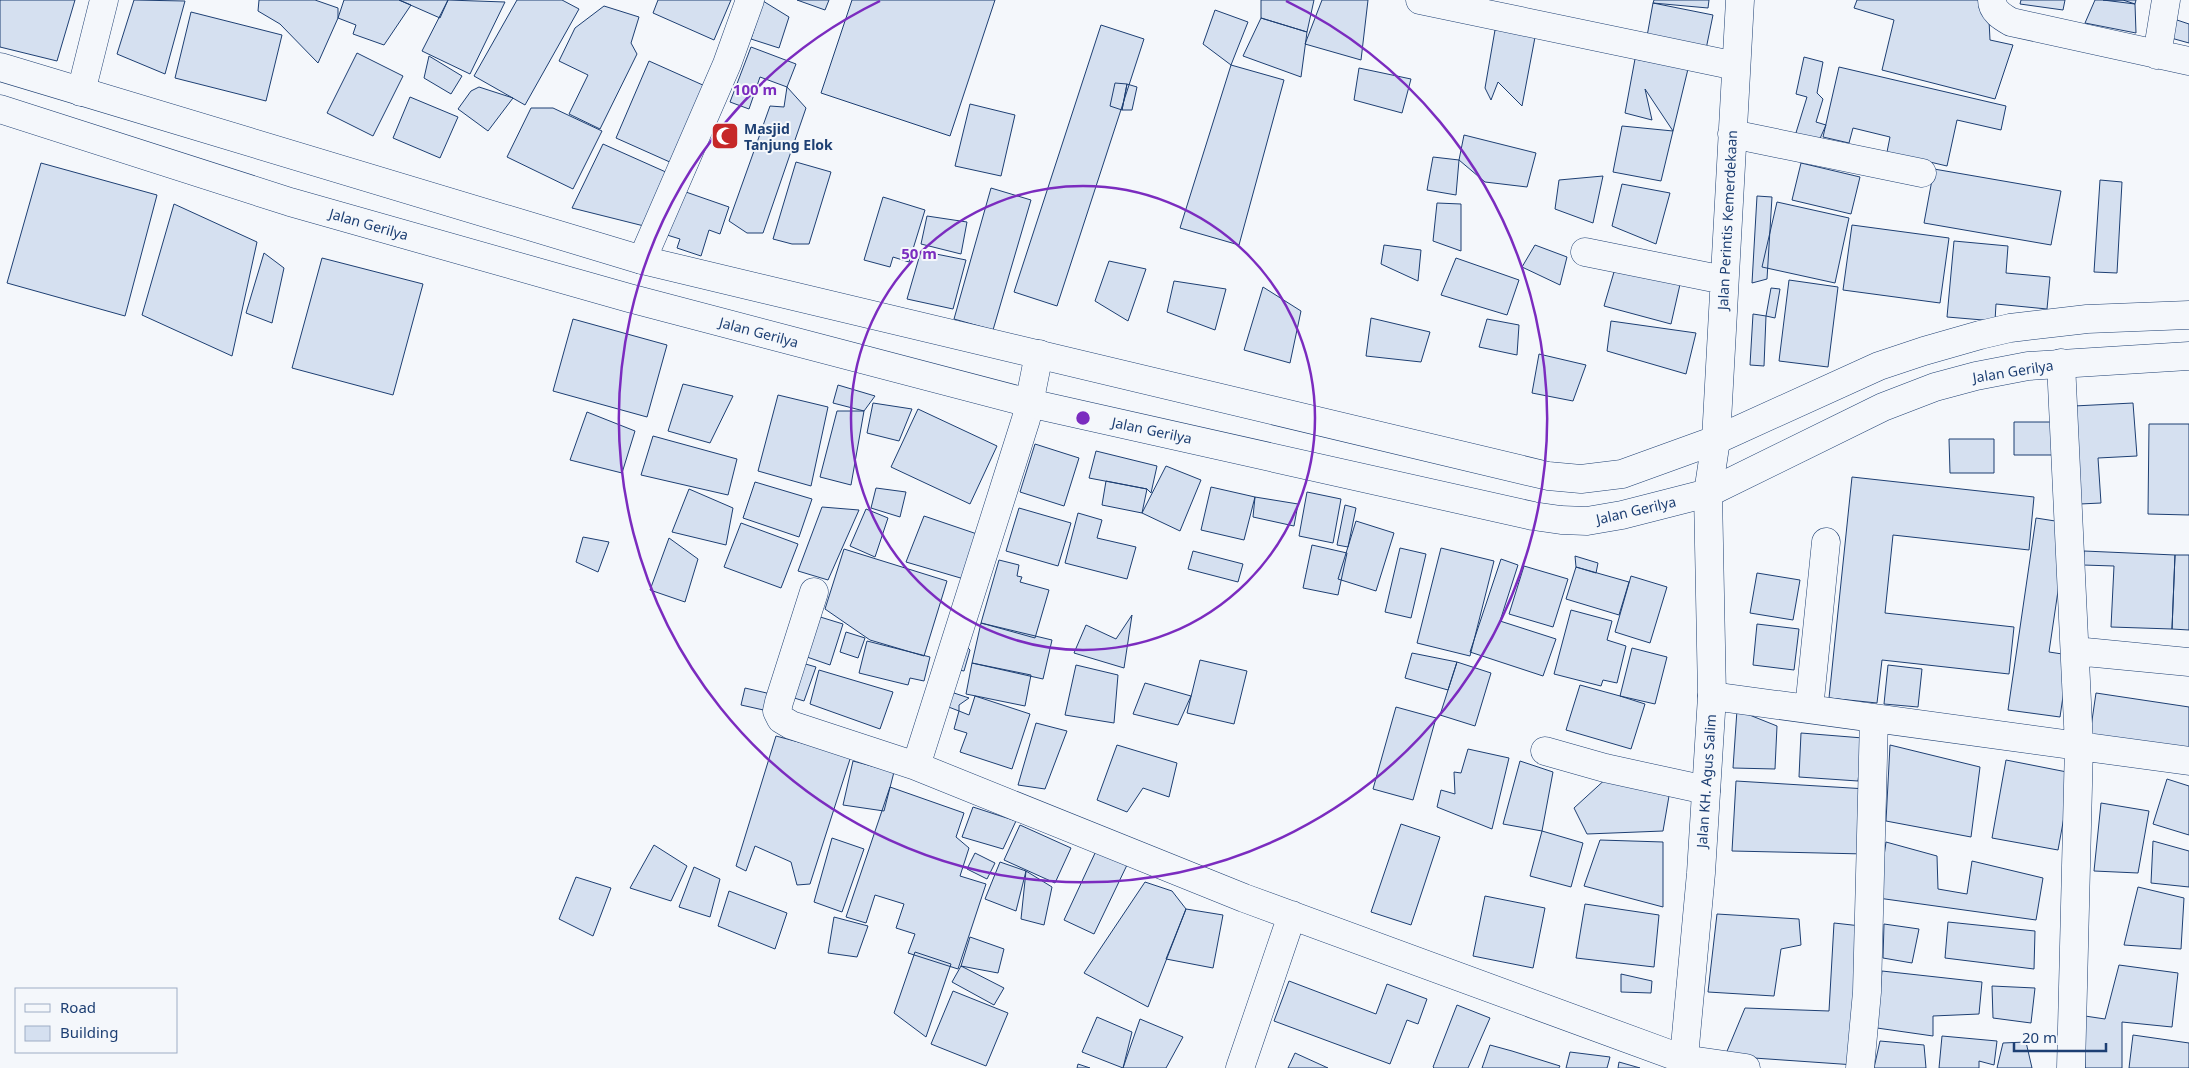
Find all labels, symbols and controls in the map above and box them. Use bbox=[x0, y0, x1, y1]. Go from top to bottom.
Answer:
text: 100 m bbox=[733, 79, 777, 99]
place label: Masjid Tanjung Elok bbox=[744, 119, 833, 154]
mosque icon: Masjid Tanjung Elok bbox=[710, 121, 740, 151]
street label: Jalan Perintis Kemerdekaan bbox=[1713, 130, 1741, 312]
street label: Jalan Gerilya bbox=[325, 203, 411, 244]
text: 50 m bbox=[901, 243, 937, 263]
street label: Jalan Gerilya bbox=[715, 312, 801, 352]
street label: Jalan Gerilya bbox=[1969, 355, 2055, 387]
centre of rings bbox=[1074, 409, 1092, 427]
street label: Jalan Gerilya bbox=[1108, 412, 1194, 448]
street label: Jalan Gerilya bbox=[1592, 492, 1678, 529]
street label: Jalan KH. Agus Salim bbox=[1692, 713, 1720, 851]
legend bbox=[15, 988, 178, 1053]
text: Road bbox=[60, 997, 96, 1017]
scale bar bbox=[2014, 1020, 2106, 1052]
text: Building bbox=[60, 1022, 118, 1042]
text: 20 m bbox=[2022, 1027, 2057, 1047]

